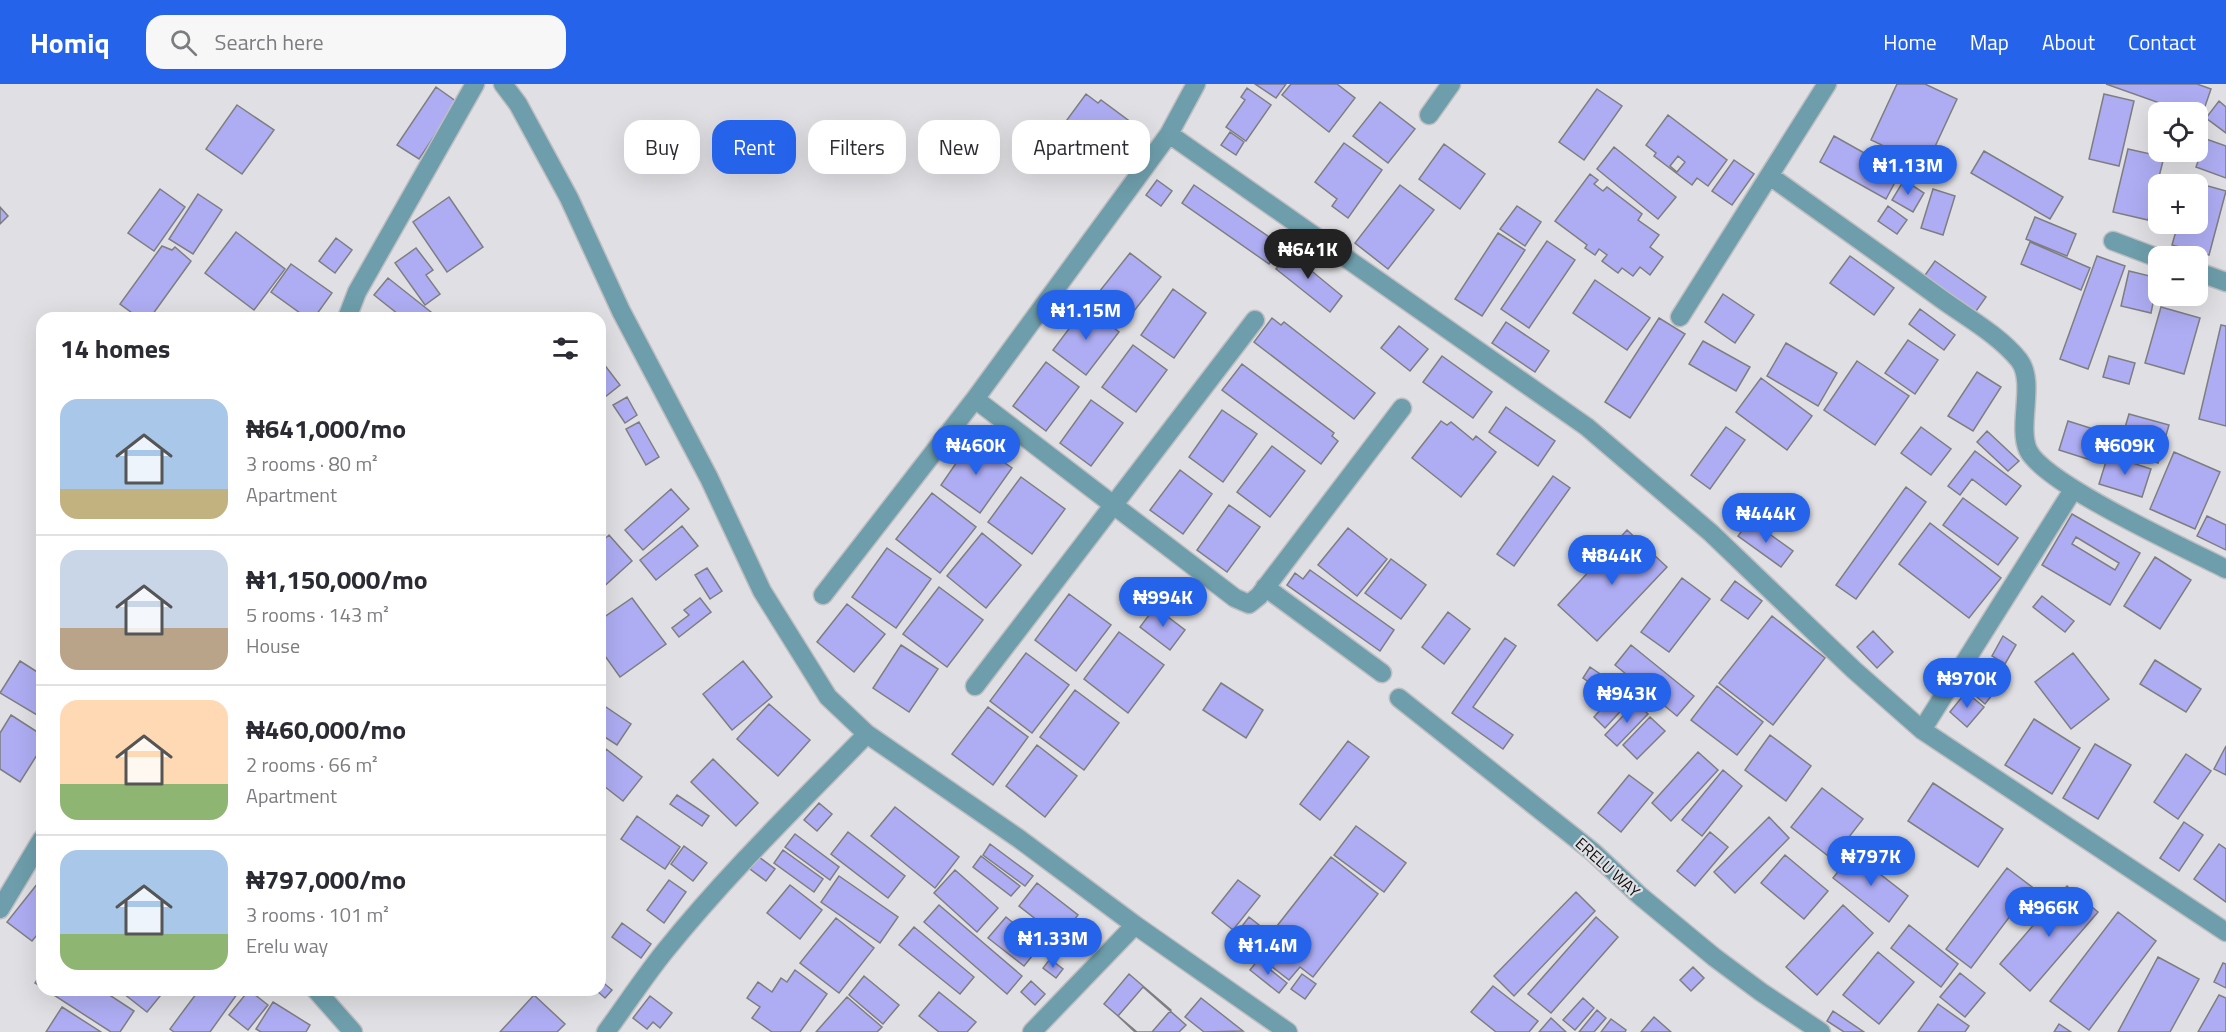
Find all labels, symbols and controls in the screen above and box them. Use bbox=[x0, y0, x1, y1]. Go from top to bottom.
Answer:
search box bbox=[146, 15, 566, 69]
text: Homiq bbox=[30, 21, 110, 64]
text: Search here bbox=[215, 25, 324, 59]
icon: search bbox=[167, 26, 200, 59]
text: Home bbox=[1883, 26, 1937, 58]
text: Map bbox=[1970, 26, 2009, 58]
text: About bbox=[2042, 26, 2095, 58]
text: Contact bbox=[2128, 26, 2196, 58]
map controls bbox=[2148, 102, 2208, 306]
button: locate bbox=[2148, 102, 2208, 162]
chip: Buy bbox=[624, 120, 700, 174]
chip: Rent bbox=[712, 120, 796, 174]
chip: Filters bbox=[808, 120, 906, 174]
chip: New bbox=[918, 120, 1000, 174]
chip: Apartment bbox=[1012, 120, 1150, 174]
pin: ₦1.13M bbox=[1859, 145, 1957, 196]
text: ₦1.13M bbox=[1873, 149, 1943, 180]
button: + bbox=[2148, 174, 2208, 234]
pin: ₦641K bbox=[1266, 229, 1350, 280]
text: ₦641K bbox=[1278, 233, 1338, 264]
button: − bbox=[2148, 246, 2208, 306]
pin: ₦1.15M bbox=[1037, 290, 1135, 341]
text: ₦1.15M bbox=[1051, 294, 1121, 325]
text: 14 homes bbox=[60, 329, 170, 368]
icon: filters bbox=[549, 332, 582, 365]
text: ₦641,000/mo bbox=[246, 409, 406, 448]
icon: home bbox=[108, 423, 180, 495]
pin: ₦460K bbox=[934, 425, 1018, 476]
pin: ₦609K bbox=[2083, 425, 2167, 476]
text: ₦460K bbox=[946, 429, 1006, 460]
text: ₦609K bbox=[2095, 429, 2155, 460]
text: 3 rooms · 80 m² bbox=[246, 448, 378, 479]
text: Apartment bbox=[246, 479, 337, 510]
pin: ₦444K bbox=[1724, 493, 1808, 544]
text: ₦444K bbox=[1736, 497, 1796, 528]
pin: ₦844K bbox=[1570, 535, 1654, 586]
text: ₦844K bbox=[1582, 539, 1642, 570]
text: ₦1,150,000/mo bbox=[246, 560, 428, 599]
icon: home bbox=[108, 574, 180, 646]
pin: ₦994K bbox=[1121, 577, 1205, 628]
text: ₦994K bbox=[1133, 581, 1193, 612]
text: 5 rooms · 143 m² bbox=[246, 599, 389, 630]
text: House bbox=[246, 630, 300, 661]
pin: ₦970K bbox=[1925, 658, 2009, 709]
text: ₦970K bbox=[1937, 662, 1997, 693]
pin: ₦943K bbox=[1585, 673, 1669, 724]
text: ₦943K bbox=[1597, 677, 1657, 708]
text: ₦460,000/mo bbox=[246, 710, 406, 749]
icon: home bbox=[108, 724, 180, 796]
text: 2 rooms · 66 m² bbox=[246, 749, 378, 780]
text: Apartment bbox=[246, 780, 337, 811]
street label: ERELU WAY bbox=[1570, 831, 1646, 903]
pin: ₦797K bbox=[1829, 836, 1913, 887]
text: ₦797K bbox=[1841, 840, 1901, 871]
text: ₦797,000/mo bbox=[246, 860, 406, 899]
icon: home bbox=[108, 874, 180, 946]
pin: ₦966K bbox=[2007, 887, 2091, 938]
text: ₦966K bbox=[2019, 891, 2079, 922]
text: 3 rooms · 101 m² bbox=[246, 899, 389, 930]
pin: ₦1.33M bbox=[1004, 918, 1102, 969]
text: ₦1.33M bbox=[1018, 922, 1088, 953]
pin: ₦1.4M bbox=[1226, 925, 1310, 976]
text: ₦1.4M bbox=[1238, 929, 1298, 960]
text: Erelu way bbox=[246, 930, 328, 961]

